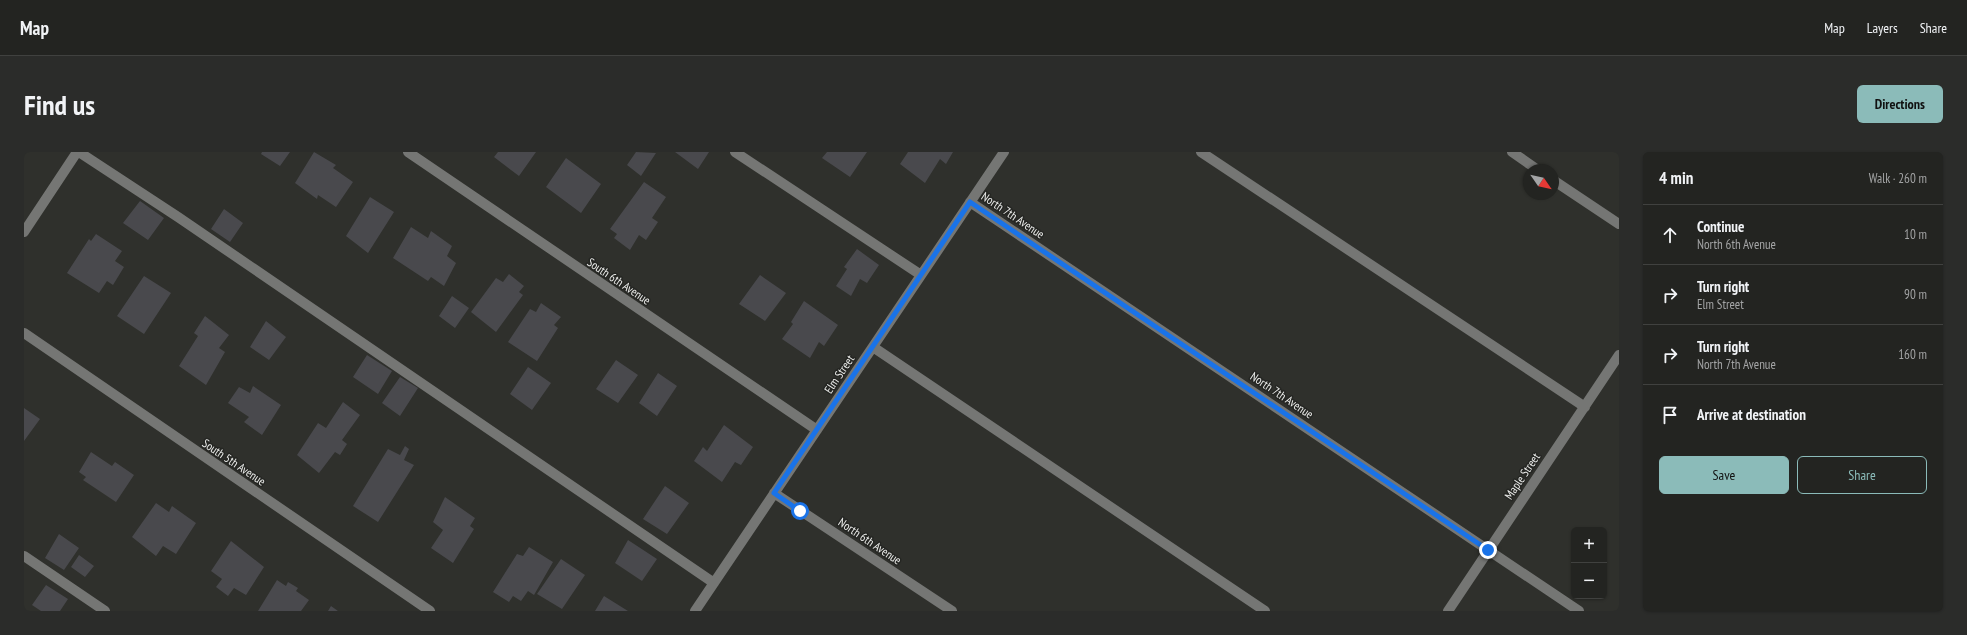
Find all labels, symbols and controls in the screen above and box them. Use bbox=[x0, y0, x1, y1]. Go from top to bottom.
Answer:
text: Map bbox=[20, 16, 49, 40]
text: Map bbox=[1824, 19, 1845, 37]
text: Layers bbox=[1867, 19, 1898, 37]
text: Share bbox=[1920, 19, 1947, 37]
button: Directions bbox=[1857, 85, 1943, 123]
text: Find us bbox=[24, 86, 95, 123]
north arrow bbox=[1523, 164, 1559, 200]
text: 4 min bbox=[1659, 167, 1693, 189]
text: Walk · 260 m bbox=[1869, 170, 1927, 187]
street label: North 7th Avenue bbox=[979, 188, 1047, 242]
text: Continue bbox=[1697, 217, 1744, 236]
icon: ahead bbox=[1659, 224, 1681, 246]
text: 10 m bbox=[1904, 226, 1927, 243]
text: North 6th Avenue bbox=[1697, 236, 1776, 253]
street label: South 6th Avenue bbox=[584, 254, 654, 308]
text: Turn right bbox=[1697, 277, 1749, 296]
icon: right bbox=[1659, 284, 1681, 306]
text: 90 m bbox=[1904, 286, 1927, 303]
text: Elm Street bbox=[1697, 296, 1744, 313]
text: Turn right bbox=[1697, 337, 1749, 356]
icon: right bbox=[1659, 344, 1681, 366]
text: 160 m bbox=[1898, 346, 1927, 363]
street label: Elm Street bbox=[821, 351, 858, 396]
text: North 7th Avenue bbox=[1697, 356, 1776, 373]
street label: North 7th Avenue bbox=[1248, 368, 1316, 422]
icon: arrive bbox=[1659, 404, 1681, 426]
text: Arrive at destination bbox=[1697, 405, 1806, 424]
street label: South 5th Avenue bbox=[199, 435, 269, 489]
street label: Maple Street bbox=[1501, 449, 1543, 502]
button: Save bbox=[1659, 456, 1789, 494]
button: Share bbox=[1797, 456, 1927, 494]
route start bbox=[791, 502, 809, 520]
street label: North 6th Avenue bbox=[836, 514, 904, 568]
map controls bbox=[1571, 527, 1607, 599]
button: + bbox=[1571, 527, 1607, 563]
route end bbox=[1479, 541, 1497, 559]
button: − bbox=[1571, 563, 1607, 599]

